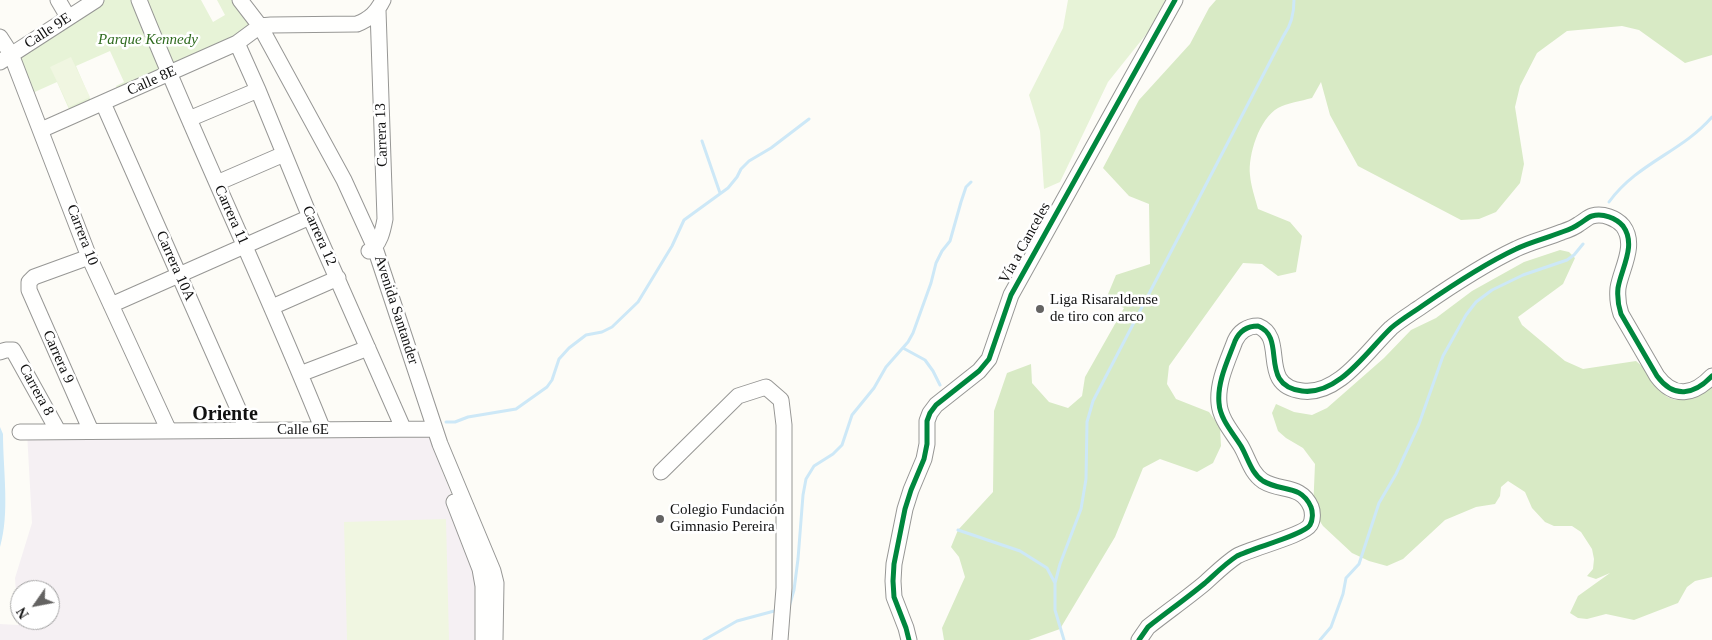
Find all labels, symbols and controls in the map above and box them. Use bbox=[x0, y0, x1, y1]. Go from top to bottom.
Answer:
street label: Calle 9E bbox=[21, 9, 75, 53]
park label: Parque Kennedy bbox=[98, 31, 198, 49]
street label: Calle 8E bbox=[125, 62, 179, 100]
street label: Carrera 13 bbox=[372, 103, 392, 167]
street label: Carrera 11 bbox=[210, 182, 252, 248]
street label: Vía a Canceles bbox=[995, 199, 1055, 287]
street label: Carrera 10 bbox=[62, 202, 102, 268]
street label: Carrera 12 bbox=[298, 203, 340, 269]
street label: Carrera 10A bbox=[152, 228, 198, 304]
street label: Avenida Santander bbox=[370, 253, 422, 367]
place label: Liga Risaraldense de tiro con arco bbox=[1050, 291, 1158, 326]
marker: Liga Risaraldense de tiro con arco bbox=[1034, 303, 1046, 315]
street label: Carrera 9 bbox=[38, 328, 78, 386]
street label: Carrera 8 bbox=[15, 361, 57, 419]
district label: Oriente bbox=[192, 403, 258, 427]
street label: Calle 6E bbox=[277, 421, 329, 439]
place label: Colegio Fundación Gimnasio Pereira bbox=[670, 501, 785, 536]
marker: Colegio Fundación Gimnasio Pereira bbox=[654, 513, 666, 525]
north arrow bbox=[10, 580, 60, 630]
text: N bbox=[14, 605, 32, 621]

